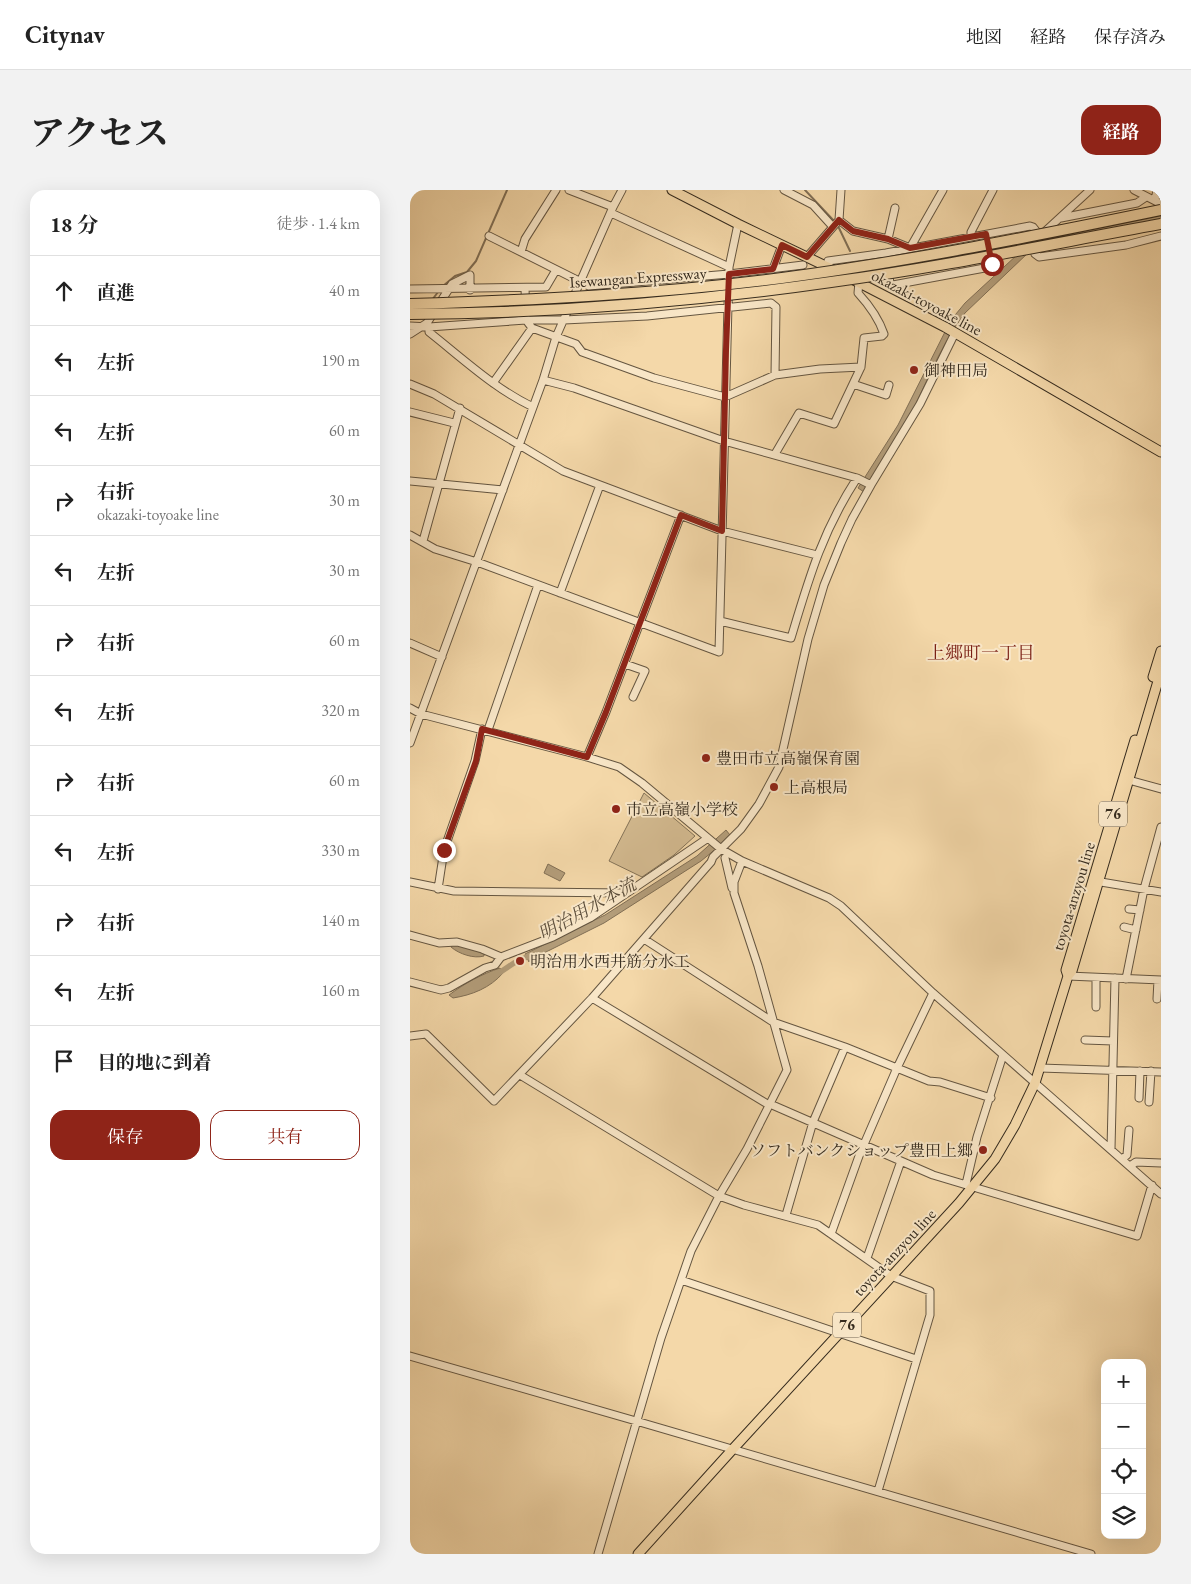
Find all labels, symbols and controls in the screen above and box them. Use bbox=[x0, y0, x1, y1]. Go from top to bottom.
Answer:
text: Citynav bbox=[25, 19, 105, 50]
text: 地図 bbox=[966, 25, 1002, 48]
text: 経路 bbox=[1030, 25, 1066, 48]
text: 保存済み bbox=[1094, 25, 1166, 48]
button: 経路 bbox=[1081, 105, 1161, 155]
text: アクセス bbox=[30, 110, 169, 155]
text: 18 分 bbox=[50, 211, 98, 238]
text: 徒歩 · 1.4 km bbox=[276, 213, 360, 234]
route start bbox=[981, 253, 1004, 276]
street label: Isewangan Expressway bbox=[569, 262, 708, 293]
street label: okazaki-toyoake line bbox=[868, 265, 986, 340]
icon: ahead bbox=[50, 277, 78, 305]
text: 直進 bbox=[97, 280, 135, 305]
text: 40 m bbox=[329, 280, 360, 301]
icon: left bbox=[50, 347, 78, 375]
text: 左折 bbox=[97, 350, 135, 375]
text: 190 m bbox=[321, 350, 360, 371]
place label: 御神田局 bbox=[924, 360, 988, 381]
marker: 御神田局 bbox=[908, 364, 920, 376]
icon: left bbox=[50, 417, 78, 445]
text: 左折 bbox=[97, 420, 135, 445]
text: 60 m bbox=[329, 420, 360, 441]
text: 右折 bbox=[97, 479, 135, 504]
icon: right bbox=[50, 487, 78, 515]
text: 30 m bbox=[329, 490, 360, 511]
text: okazaki-toyoake line bbox=[97, 504, 219, 525]
icon: left bbox=[50, 557, 78, 585]
text: 左折 bbox=[97, 560, 135, 585]
text: 30 m bbox=[329, 560, 360, 581]
icon: right bbox=[50, 627, 78, 655]
text: 右折 bbox=[97, 630, 135, 655]
text: 60 m bbox=[329, 630, 360, 651]
district label: 上郷町一丁目 bbox=[927, 641, 1035, 664]
icon: left bbox=[50, 697, 78, 725]
text: 左折 bbox=[97, 700, 135, 725]
text: 320 m bbox=[321, 700, 360, 721]
place label: 豊田市立高嶺保育園 bbox=[716, 748, 860, 769]
marker: 豊田市立高嶺保育園 bbox=[700, 752, 712, 764]
icon: right bbox=[50, 767, 78, 795]
text: 右折 bbox=[97, 770, 135, 795]
text: 60 m bbox=[329, 770, 360, 791]
place label: 上高根局 bbox=[784, 777, 848, 798]
marker: 上高根局 bbox=[768, 781, 780, 793]
place label: 市立高嶺小学校 bbox=[626, 799, 738, 820]
road number: 76 bbox=[1099, 802, 1127, 826]
marker: 市立高嶺小学校 bbox=[610, 803, 622, 815]
icon: left bbox=[50, 837, 78, 865]
route end bbox=[433, 839, 456, 862]
street label: toyota-anzyou line bbox=[1047, 839, 1100, 953]
text: 左折 bbox=[97, 840, 135, 865]
text: 330 m bbox=[321, 840, 360, 861]
water label: 明治用水本流 bbox=[534, 871, 642, 945]
icon: right bbox=[50, 907, 78, 935]
text: 右折 bbox=[97, 910, 135, 935]
text: 140 m bbox=[321, 910, 360, 931]
place label: 明治用水西井筋分水工 bbox=[530, 951, 690, 972]
marker: 明治用水西井筋分水工 bbox=[514, 955, 526, 967]
icon: left bbox=[50, 977, 78, 1005]
text: 左折 bbox=[97, 980, 135, 1005]
text: 160 m bbox=[321, 980, 360, 1001]
icon: arrive bbox=[50, 1047, 78, 1075]
text: 目的地に到着 bbox=[97, 1050, 211, 1075]
button: 保存 bbox=[50, 1110, 200, 1160]
button: 共有 bbox=[210, 1110, 360, 1160]
place label: ソフトバンクショップ豊田上郷 bbox=[750, 1140, 973, 1161]
marker: ソフトバンクショップ豊田上郷 bbox=[977, 1144, 989, 1156]
street label: toyota-anzyou line bbox=[848, 1204, 940, 1301]
road number: 76 bbox=[833, 1312, 861, 1338]
map controls bbox=[1101, 1359, 1146, 1539]
button: + bbox=[1101, 1359, 1146, 1404]
button: − bbox=[1101, 1404, 1146, 1449]
button: locate bbox=[1101, 1449, 1146, 1494]
button: layers bbox=[1101, 1494, 1146, 1539]

